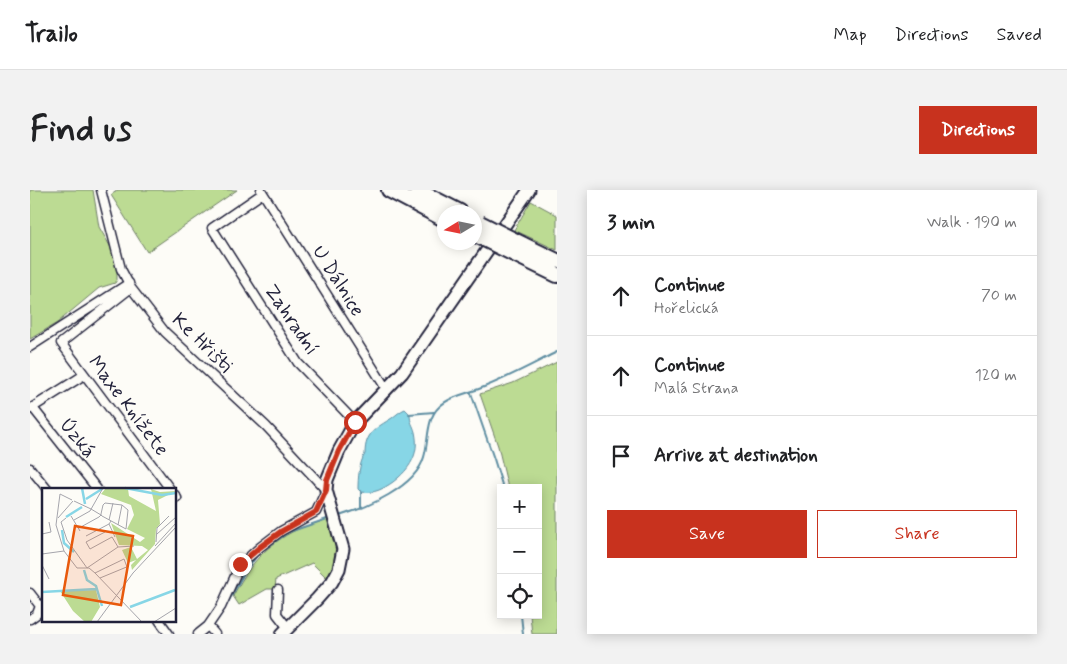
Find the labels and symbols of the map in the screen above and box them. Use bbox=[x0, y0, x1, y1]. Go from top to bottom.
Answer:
north arrow bbox=[437, 205, 482, 250]
street label: U Dálnice bbox=[306, 240, 370, 322]
street label: Zahradní bbox=[257, 279, 325, 361]
street label: Ke Hřišti bbox=[165, 307, 239, 379]
street label: Maxe Knížete bbox=[81, 350, 175, 462]
route start bbox=[344, 411, 367, 434]
street label: Úzká bbox=[52, 412, 102, 464]
inset map bbox=[42, 488, 176, 622]
route end bbox=[229, 553, 252, 576]

